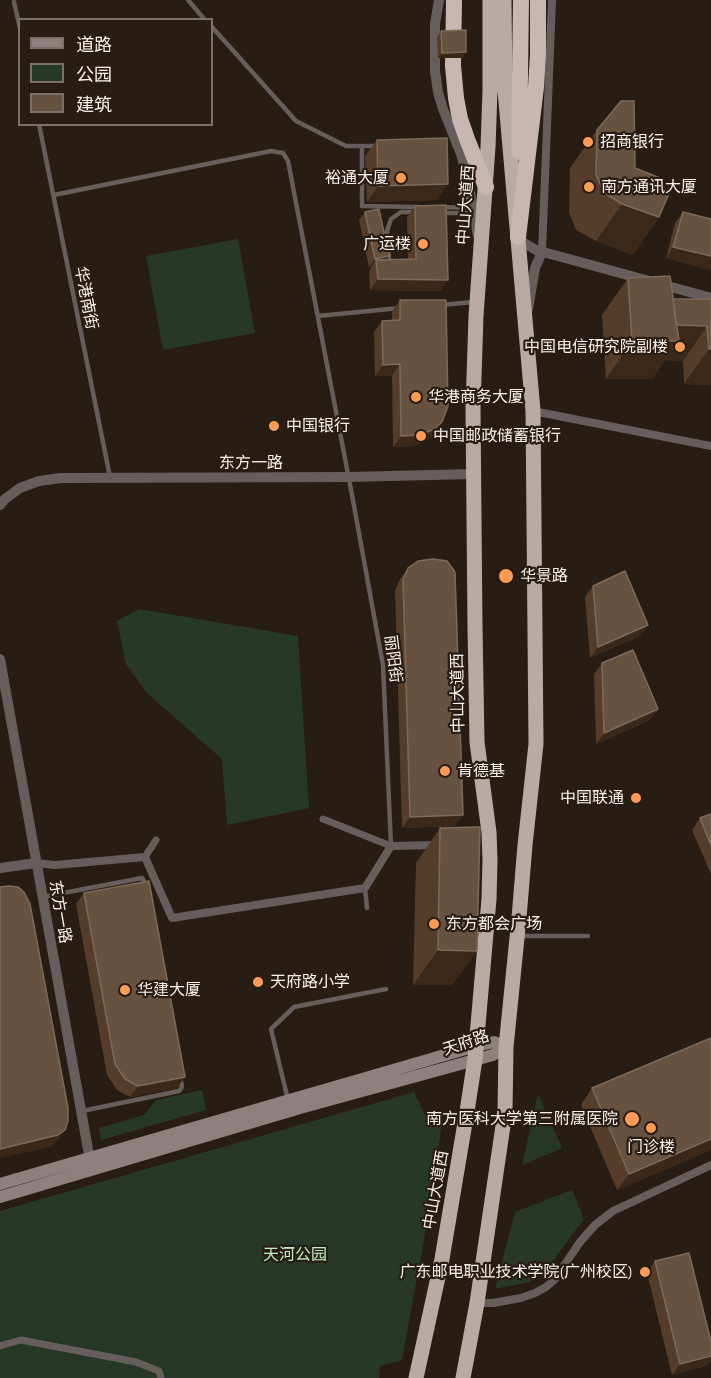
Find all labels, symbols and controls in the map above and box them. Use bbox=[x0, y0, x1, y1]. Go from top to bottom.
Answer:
legend bbox=[18, 18, 213, 126]
text: 道路 bbox=[76, 37, 112, 55]
text: 公园 bbox=[76, 67, 112, 85]
text: 建筑 bbox=[76, 97, 112, 115]
place label: 招商银行 bbox=[600, 132, 664, 152]
marker: 招商银行 bbox=[581, 135, 595, 149]
street label: 中山大道西 bbox=[454, 164, 478, 246]
place label: 裕通大厦 bbox=[325, 168, 389, 188]
marker: 裕通大厦 bbox=[394, 171, 408, 185]
place label: 南方通讯大厦 bbox=[601, 177, 697, 197]
marker: 南方通讯大厦 bbox=[582, 180, 596, 194]
place label: 广运楼 bbox=[363, 234, 411, 254]
marker: 广运楼 bbox=[416, 237, 430, 251]
street label: 华港南街 bbox=[70, 265, 102, 331]
place label: 中国电信研究院副楼 bbox=[524, 337, 668, 357]
marker: 中国电信研究院副楼 bbox=[673, 340, 687, 354]
place label: 华港商务大厦 bbox=[428, 387, 524, 407]
marker: 华港商务大厦 bbox=[409, 390, 423, 404]
place label: 中国银行 bbox=[286, 416, 350, 436]
marker: 中国银行 bbox=[267, 419, 281, 433]
place label: 中国邮政储蓄银行 bbox=[433, 426, 561, 446]
marker: 中国邮政储蓄银行 bbox=[414, 429, 428, 443]
street label: 东方一路 bbox=[219, 453, 283, 473]
place label: 华景路 bbox=[520, 566, 568, 586]
marker: 华景路 bbox=[497, 567, 515, 585]
street label: 丽阳街 bbox=[381, 634, 405, 684]
street label: 中山大道西 bbox=[448, 653, 468, 733]
place label: 肯德基 bbox=[457, 761, 505, 781]
marker: 肯德基 bbox=[438, 764, 452, 778]
place label: 中国联通 bbox=[560, 788, 624, 808]
marker: 中国联通 bbox=[629, 791, 643, 805]
street label: 东方一路 bbox=[45, 879, 75, 945]
place label: 东方都会广场 bbox=[446, 914, 542, 934]
marker: 东方都会广场 bbox=[427, 917, 441, 931]
place label: 天府路小学 bbox=[270, 972, 350, 992]
marker: 天府路小学 bbox=[251, 975, 265, 989]
place label: 华建大厦 bbox=[137, 980, 201, 1000]
marker: 华建大厦 bbox=[118, 983, 132, 997]
street label: 天府路 bbox=[440, 1026, 492, 1060]
place label: 南方医科大学第三附属医院 bbox=[426, 1109, 618, 1129]
marker: 南方医科大学第三附属医院 bbox=[623, 1110, 641, 1128]
marker: 门诊楼 bbox=[644, 1121, 658, 1135]
place label: 门诊楼 bbox=[627, 1137, 675, 1157]
street label: 中山大道西 bbox=[420, 1149, 452, 1231]
park label: 天河公园 bbox=[263, 1245, 327, 1265]
place label: 广东邮电职业技术学院(广州校区) bbox=[399, 1262, 633, 1282]
marker: 广东邮电职业技术学院(广州校区) bbox=[638, 1265, 652, 1279]

